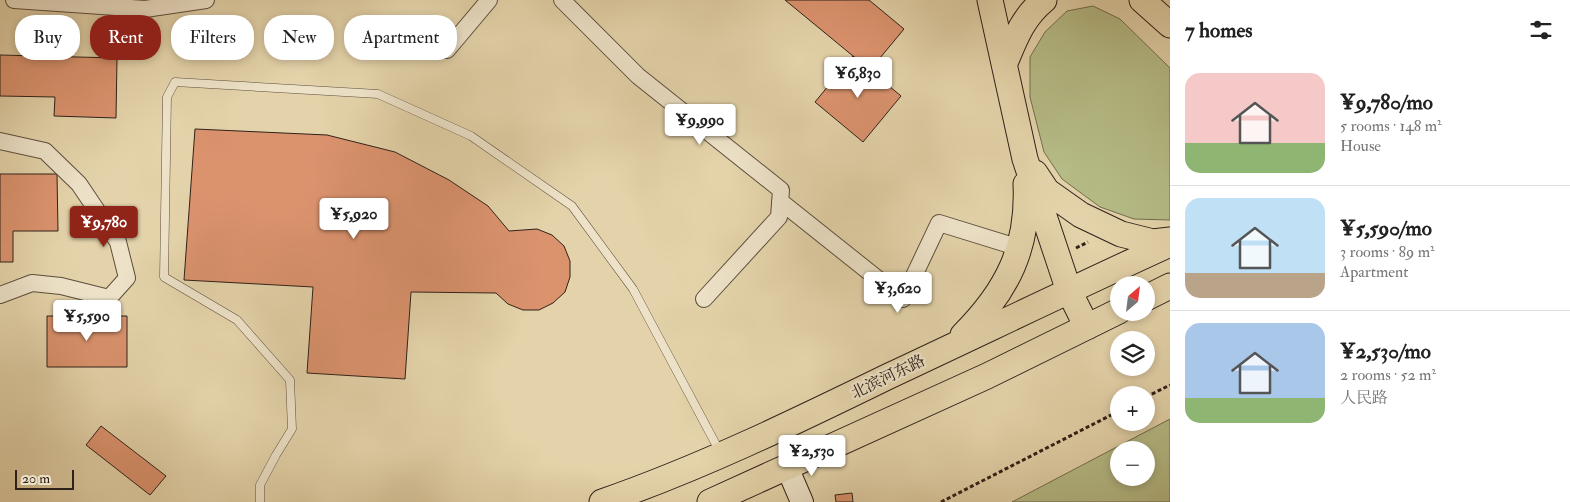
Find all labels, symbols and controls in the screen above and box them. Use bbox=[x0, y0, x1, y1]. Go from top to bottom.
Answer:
chip: Buy bbox=[15, 15, 80, 60]
chip: Rent bbox=[90, 15, 161, 60]
chip: Filters bbox=[171, 15, 254, 60]
chip: New bbox=[264, 15, 334, 60]
chip: Apartment bbox=[344, 15, 457, 60]
icon: filters bbox=[1527, 16, 1555, 44]
text: 7 homes bbox=[1185, 17, 1252, 44]
pin: ¥6,830 bbox=[817, 56, 899, 99]
text: ¥6,830 bbox=[835, 63, 881, 83]
text: ¥9,780/mo bbox=[1340, 89, 1433, 116]
icon: home bbox=[1225, 93, 1285, 153]
pin: ¥9,990 bbox=[659, 104, 741, 146]
text: ¥9,990 bbox=[676, 110, 724, 130]
text: 5 rooms · 148 m² bbox=[1340, 116, 1442, 136]
text: House bbox=[1340, 136, 1381, 156]
pin: ¥5,920 bbox=[313, 198, 395, 240]
text: ¥5,920 bbox=[330, 204, 378, 224]
pin: ¥9,780 bbox=[63, 206, 145, 248]
text: ¥9,780 bbox=[81, 212, 127, 232]
text: ¥5,590/mo bbox=[1340, 215, 1432, 242]
icon: home bbox=[1225, 218, 1285, 278]
text: 3 rooms · 89 m² bbox=[1340, 242, 1435, 262]
text: Apartment bbox=[1340, 262, 1408, 282]
pin: ¥3,620 bbox=[857, 272, 939, 314]
north arrow bbox=[1110, 276, 1155, 321]
map controls bbox=[1110, 276, 1155, 486]
text: ¥3,620 bbox=[875, 278, 921, 298]
pin: ¥5,590 bbox=[46, 300, 128, 342]
text: ¥5,590 bbox=[64, 306, 110, 326]
button: layers bbox=[1110, 331, 1155, 376]
text: ¥2,530/mo bbox=[1340, 338, 1431, 365]
icon: home bbox=[1225, 343, 1285, 403]
street label: 北滨河东路 bbox=[848, 350, 928, 404]
text: 2 rooms · 52 m² bbox=[1340, 365, 1436, 385]
button: + bbox=[1110, 386, 1155, 431]
text: 人民路 bbox=[1340, 388, 1388, 408]
pin: ¥2,530 bbox=[771, 434, 853, 477]
text: ¥2,530 bbox=[789, 441, 835, 461]
button: − bbox=[1110, 441, 1155, 486]
scale bar bbox=[15, 467, 74, 490]
text: 20 m bbox=[22, 470, 50, 487]

